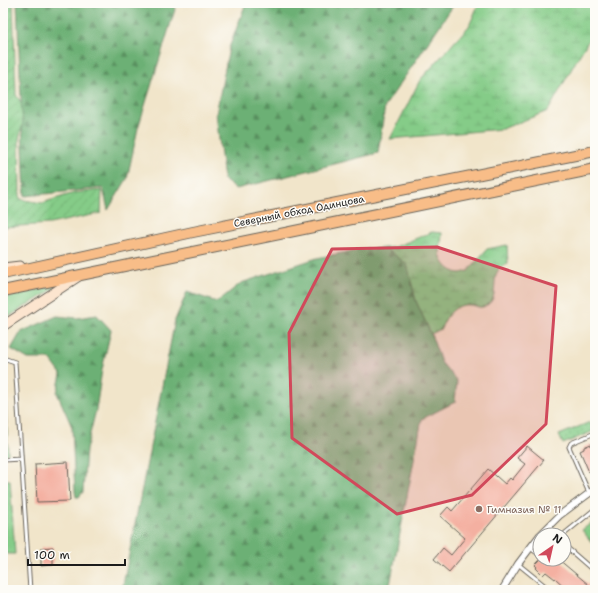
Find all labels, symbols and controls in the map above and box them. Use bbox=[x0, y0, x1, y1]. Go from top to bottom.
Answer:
street label: Северный обход Одинцова bbox=[232, 192, 366, 230]
place label: Гимназия № 11 bbox=[487, 503, 562, 516]
marker: Гимназия № 11 bbox=[474, 504, 484, 514]
north arrow bbox=[532, 527, 572, 567]
text: N bbox=[550, 530, 565, 548]
scale bar bbox=[28, 541, 125, 567]
text: 100 m bbox=[34, 547, 70, 563]

